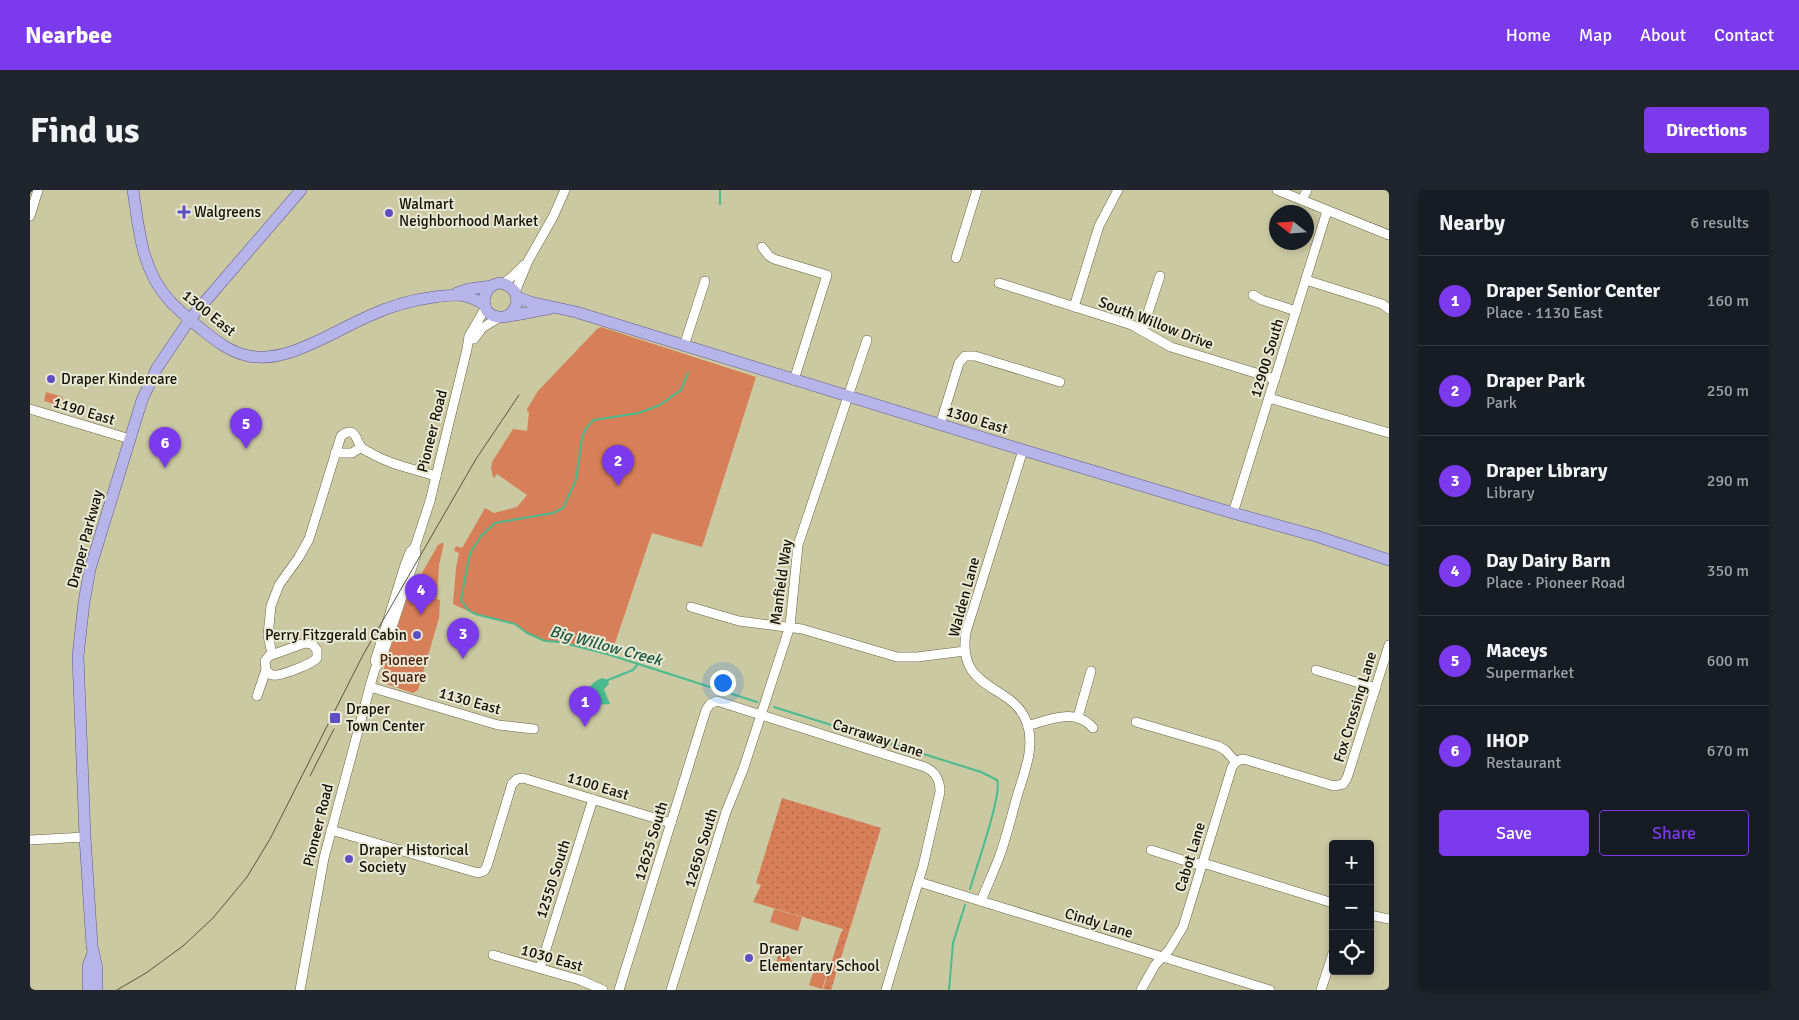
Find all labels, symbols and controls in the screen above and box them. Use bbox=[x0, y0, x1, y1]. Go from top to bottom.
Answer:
text: Nearbee bbox=[25, 20, 112, 50]
text: Home bbox=[1506, 24, 1551, 46]
text: Map bbox=[1579, 24, 1612, 46]
text: About bbox=[1640, 24, 1686, 46]
text: Contact bbox=[1714, 24, 1774, 46]
button: Directions bbox=[1644, 107, 1769, 153]
text: Find us bbox=[30, 109, 140, 152]
place label: Walmart Neighborhood Market bbox=[399, 195, 538, 230]
place label: Walgreens bbox=[194, 203, 261, 221]
north arrow bbox=[1269, 205, 1314, 250]
marker: Walgreens bbox=[178, 206, 190, 218]
marker: Walmart Neighborhood Market bbox=[383, 207, 395, 219]
text: Nearby bbox=[1439, 210, 1505, 236]
text: 6 results bbox=[1690, 213, 1749, 233]
text: Draper Senior Center bbox=[1486, 279, 1660, 303]
street label: 1300 East bbox=[179, 286, 239, 340]
text: 1 bbox=[1451, 291, 1459, 311]
text: 160 m bbox=[1707, 291, 1749, 311]
street label: South Willow Drive bbox=[1096, 293, 1216, 353]
text: Place · 1130 East bbox=[1486, 303, 1603, 323]
street label: 12900 South bbox=[1246, 316, 1288, 400]
text: Draper Park bbox=[1486, 369, 1585, 393]
place label: Draper Kindercare bbox=[61, 370, 177, 388]
marker: Draper Kindercare bbox=[45, 373, 57, 385]
text: 2 bbox=[1451, 381, 1459, 401]
text: 250 m bbox=[1707, 381, 1749, 401]
street label: Pioneer Road bbox=[413, 388, 451, 474]
street label: 1190 East bbox=[51, 393, 117, 429]
text: Park bbox=[1486, 393, 1517, 413]
street label: 1300 East bbox=[944, 402, 1010, 438]
pin: 5 bbox=[230, 408, 262, 449]
pin: 6 bbox=[149, 427, 181, 468]
pin: 2 bbox=[602, 445, 634, 486]
text: Draper Library bbox=[1486, 459, 1607, 483]
text: 3 bbox=[1451, 471, 1459, 491]
text: 290 m bbox=[1707, 471, 1749, 491]
text: Library bbox=[1486, 483, 1535, 503]
street label: Draper Parkway bbox=[63, 488, 107, 590]
street label: Manfield Way bbox=[766, 538, 796, 626]
text: Day Dairy Barn bbox=[1486, 549, 1611, 573]
street label: Walden Lane bbox=[945, 555, 983, 639]
text: 4 bbox=[1451, 561, 1459, 581]
text: 350 m bbox=[1707, 561, 1749, 581]
text: Place · Pioneer Road bbox=[1486, 573, 1625, 593]
pin: 4 bbox=[405, 574, 437, 615]
pin: 3 bbox=[447, 618, 479, 659]
water label: Big Willow Creek bbox=[547, 621, 666, 671]
place label: Perry Fitzgerald Cabin bbox=[265, 626, 407, 644]
marker: Perry Fitzgerald Cabin bbox=[411, 629, 423, 641]
text: Maceys bbox=[1486, 639, 1548, 663]
street label: Fox Crossing Lane bbox=[1330, 649, 1380, 765]
park label: Pioneer Square bbox=[379, 651, 429, 686]
text: 5 bbox=[1451, 651, 1459, 671]
text: 600 m bbox=[1707, 651, 1749, 671]
text: Supermarket bbox=[1486, 663, 1574, 683]
your location bbox=[710, 670, 736, 696]
street label: 1130 East bbox=[437, 684, 503, 718]
pin: 1 bbox=[569, 686, 601, 727]
place label: Draper Town Center bbox=[346, 700, 425, 735]
marker: Draper Town Center bbox=[328, 711, 342, 725]
street label: Carraway Lane bbox=[830, 715, 926, 761]
text: IHOP bbox=[1486, 729, 1529, 753]
text: 6 bbox=[1451, 741, 1459, 761]
text: 670 m bbox=[1707, 741, 1749, 761]
text: Restaurant bbox=[1486, 753, 1561, 773]
street label: 1100 East bbox=[565, 768, 631, 804]
street label: Pioneer Road bbox=[299, 782, 337, 868]
street label: 12625 South bbox=[630, 799, 672, 883]
street label: 12650 South bbox=[680, 806, 722, 890]
button: Save bbox=[1439, 810, 1589, 856]
button: Share bbox=[1599, 810, 1749, 856]
street label: Cabot Lane bbox=[1171, 820, 1209, 894]
street label: 12550 South bbox=[532, 837, 574, 921]
map controls bbox=[1329, 840, 1374, 975]
button: + bbox=[1329, 840, 1374, 885]
place label: Draper Historical Society bbox=[359, 841, 469, 876]
marker: Draper Historical Society bbox=[343, 853, 355, 865]
button: − bbox=[1329, 885, 1374, 930]
street label: Cindy Lane bbox=[1063, 904, 1135, 942]
button: locate bbox=[1329, 930, 1374, 975]
place label: Draper Elementary School bbox=[759, 940, 880, 975]
street label: 1030 East bbox=[519, 941, 585, 975]
marker: Draper Elementary School bbox=[743, 952, 755, 964]

